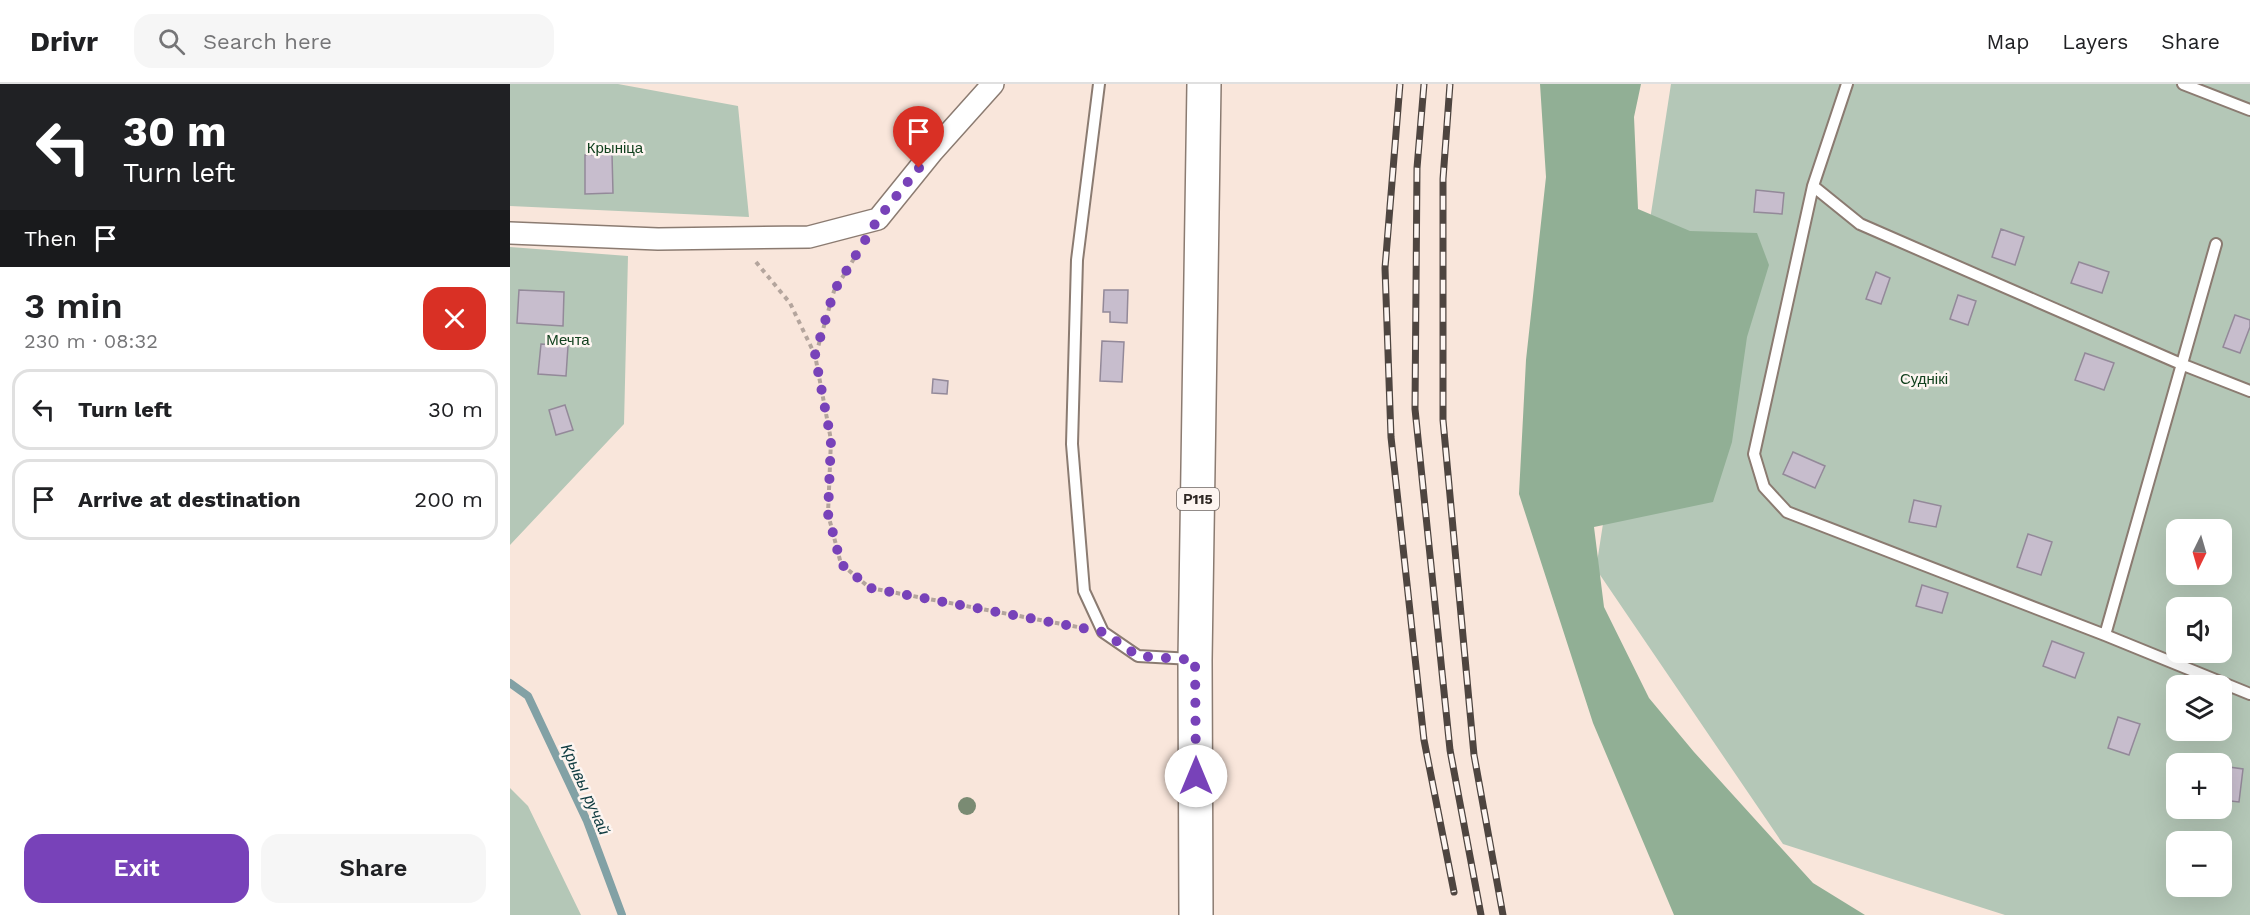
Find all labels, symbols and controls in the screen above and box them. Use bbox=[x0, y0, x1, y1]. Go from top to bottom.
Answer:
search box bbox=[134, 14, 554, 68]
text: Drivr bbox=[30, 25, 98, 58]
icon: search bbox=[155, 25, 188, 58]
text: Search here bbox=[203, 29, 332, 54]
text: Map bbox=[1986, 29, 2029, 54]
text: Layers bbox=[2062, 29, 2128, 54]
text: Share bbox=[2161, 29, 2220, 54]
pin bbox=[893, 106, 944, 168]
text: 30 m bbox=[123, 107, 227, 156]
icon: left bbox=[24, 108, 102, 186]
icon: arrive bbox=[902, 115, 935, 148]
park label: Крыніца bbox=[587, 139, 644, 157]
text: Turn left bbox=[123, 157, 235, 189]
icon: arrive bbox=[89, 222, 122, 255]
text: Then bbox=[24, 226, 77, 251]
text: 3 min bbox=[24, 285, 123, 327]
button: close bbox=[423, 287, 486, 350]
text: 230 m · 08:32 bbox=[24, 329, 158, 353]
park label: Мечта bbox=[546, 331, 590, 349]
park label: Суднікі bbox=[1900, 370, 1948, 388]
icon: left bbox=[27, 393, 60, 426]
text: Turn left bbox=[78, 397, 172, 422]
text: 30 m bbox=[428, 397, 483, 422]
icon: arrive bbox=[27, 483, 60, 516]
text: Arrive at destination bbox=[78, 487, 301, 512]
text: 200 m bbox=[414, 487, 483, 512]
road number: Р115 bbox=[1177, 488, 1219, 510]
north arrow bbox=[2166, 519, 2232, 585]
map controls bbox=[2166, 519, 2232, 897]
button: sound bbox=[2166, 597, 2232, 663]
button: layers bbox=[2166, 675, 2232, 741]
water label: Крывы ручай bbox=[557, 741, 614, 838]
position arrow bbox=[1164, 744, 1228, 808]
button: + bbox=[2166, 753, 2232, 819]
button: − bbox=[2166, 831, 2232, 897]
button: Exit bbox=[24, 834, 249, 903]
button: Share bbox=[261, 834, 486, 903]

